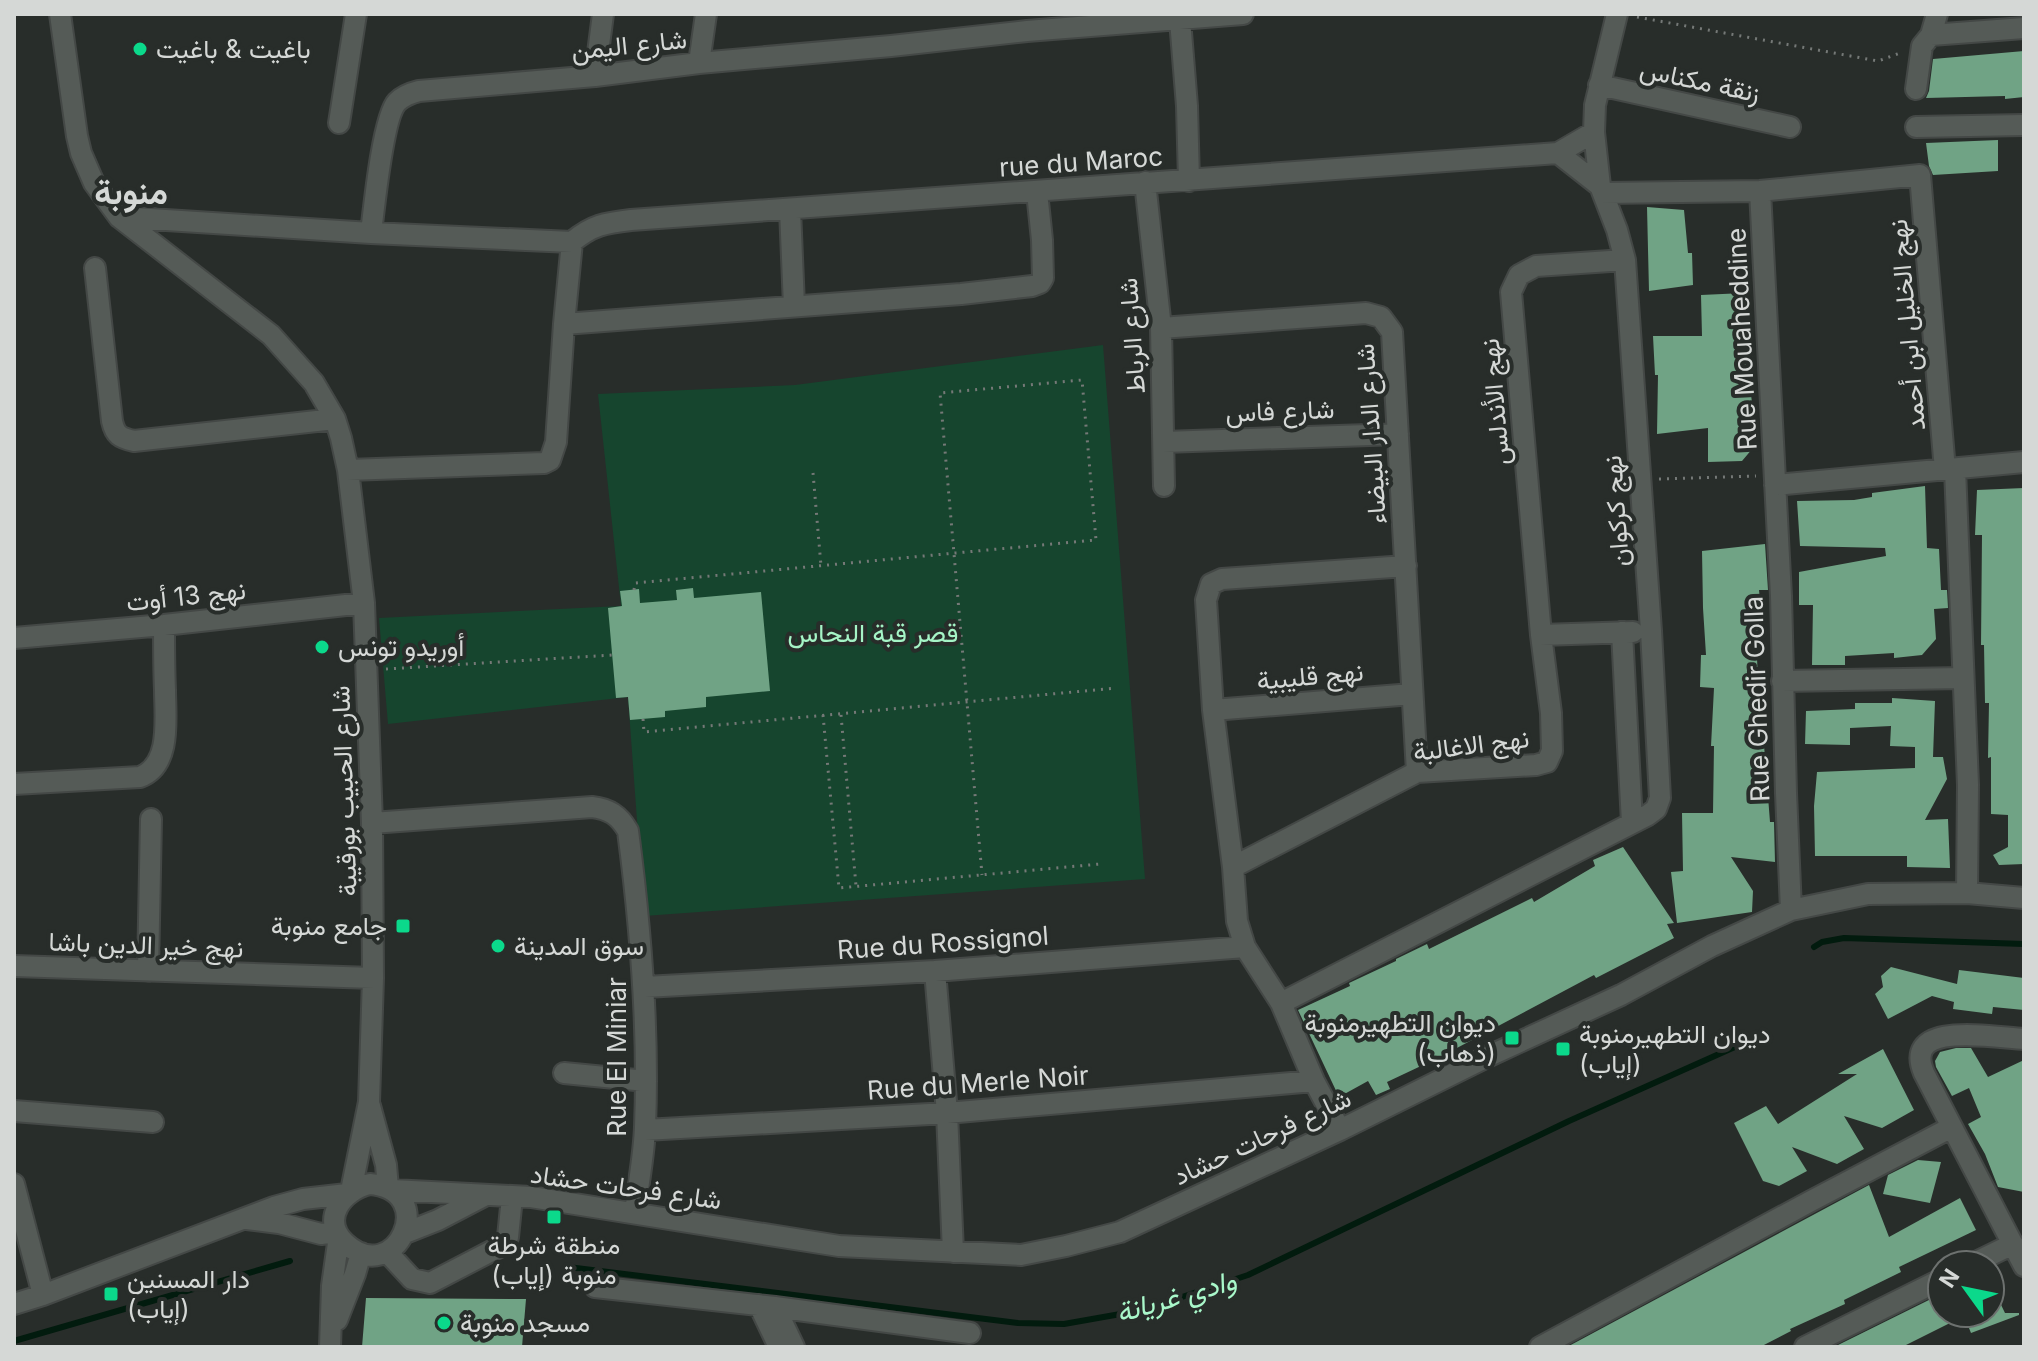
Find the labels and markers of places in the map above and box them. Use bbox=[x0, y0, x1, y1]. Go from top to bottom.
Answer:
place label: باغيت & باغيت bbox=[156, 33, 311, 64]
marker: باغيت & باغيت bbox=[131, 40, 149, 58]
place label: أوريدو تونس bbox=[338, 631, 464, 663]
marker: أوريدو تونس bbox=[313, 638, 331, 656]
place label: جامع منوبة bbox=[271, 910, 387, 944]
marker: جامع منوبة bbox=[394, 917, 412, 935]
place label: سوق المدينة bbox=[514, 930, 644, 962]
marker: سوق المدينة bbox=[489, 937, 507, 955]
place label: ديوان التطهيرمنوبة (ذهاب) bbox=[1305, 1007, 1496, 1068]
place label: ديوان التطهيرمنوبة (إياب) bbox=[1579, 1018, 1770, 1081]
marker: ديوان التطهيرمنوبة (ذهاب) bbox=[1503, 1029, 1521, 1047]
marker: ديوان التطهيرمنوبة (إياب) bbox=[1554, 1040, 1572, 1058]
marker: منطقة شرطة منوبة (إياب) bbox=[545, 1208, 563, 1226]
place label: منطقة شرطة منوبة (إياب) bbox=[488, 1229, 620, 1292]
place label: دار المسنين (إياب) bbox=[127, 1263, 250, 1326]
marker: دار المسنين (إياب) bbox=[102, 1285, 120, 1303]
place label: مسجد منوبة bbox=[460, 1307, 590, 1339]
marker: مسجد منوبة bbox=[435, 1314, 453, 1332]

